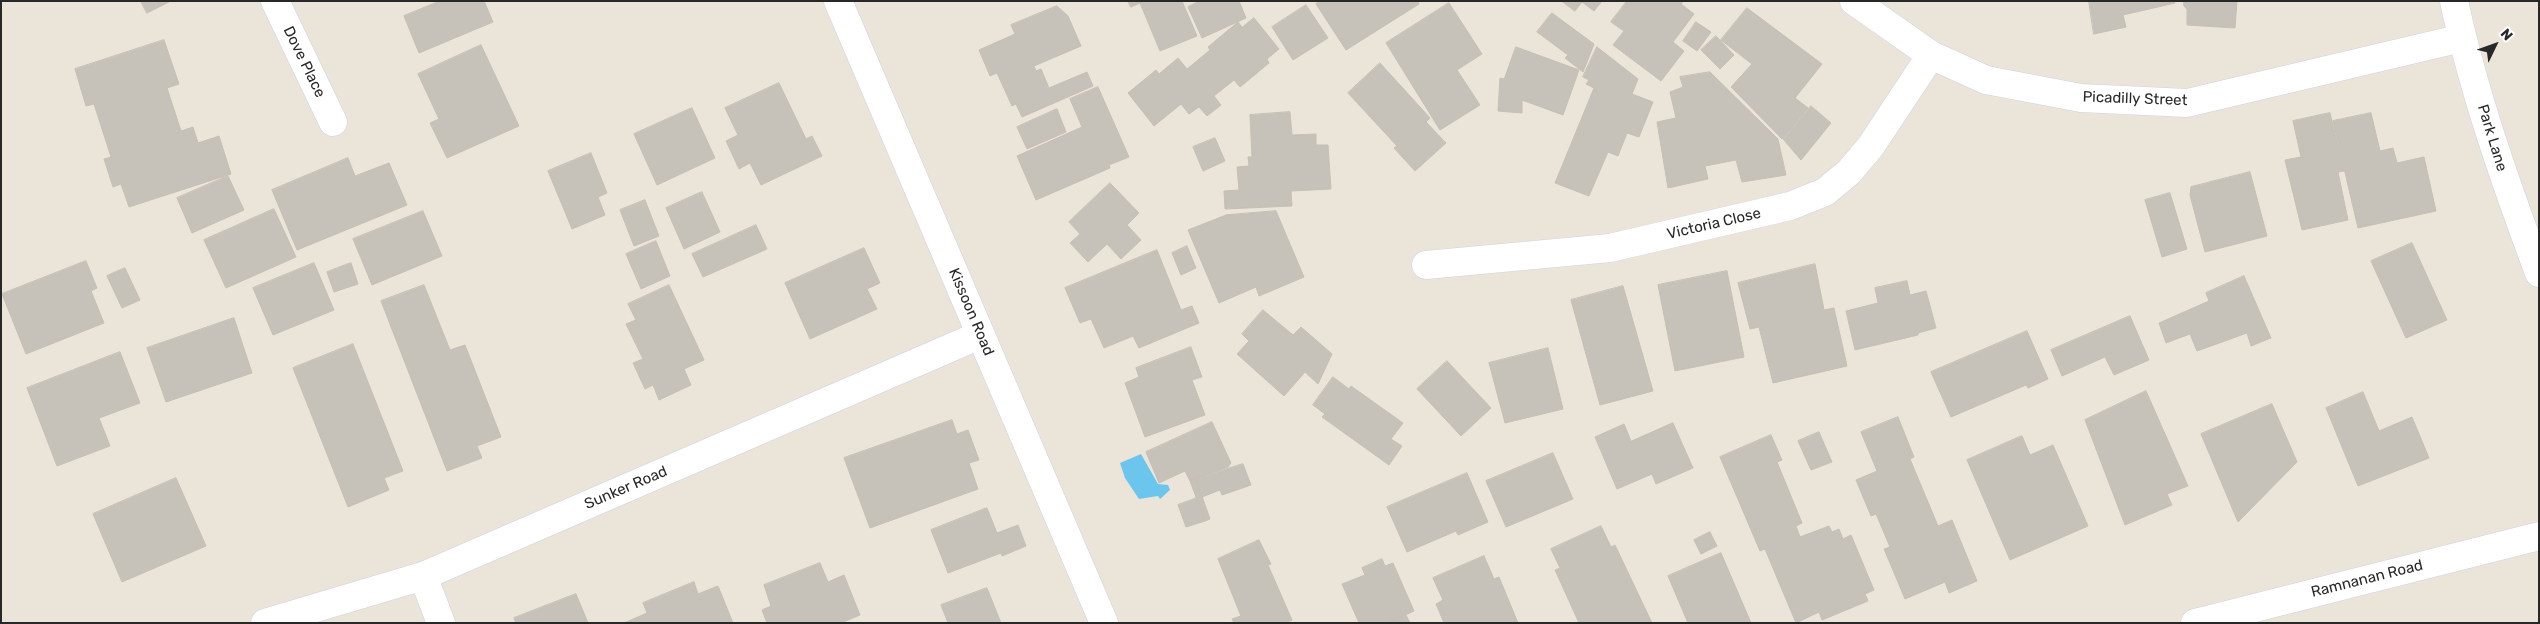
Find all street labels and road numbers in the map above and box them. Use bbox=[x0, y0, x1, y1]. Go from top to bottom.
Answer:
street label: Dove Place bbox=[279, 23, 329, 101]
street label: Picadilly Street bbox=[2082, 88, 2188, 110]
street label: Park Lane bbox=[2473, 102, 2511, 174]
street label: Victoria Close bbox=[1665, 204, 1763, 244]
street label: Kissoon Road bbox=[944, 265, 998, 359]
street label: Sunker Road bbox=[582, 462, 670, 514]
street label: Ramnanan Road bbox=[2309, 556, 2425, 602]

